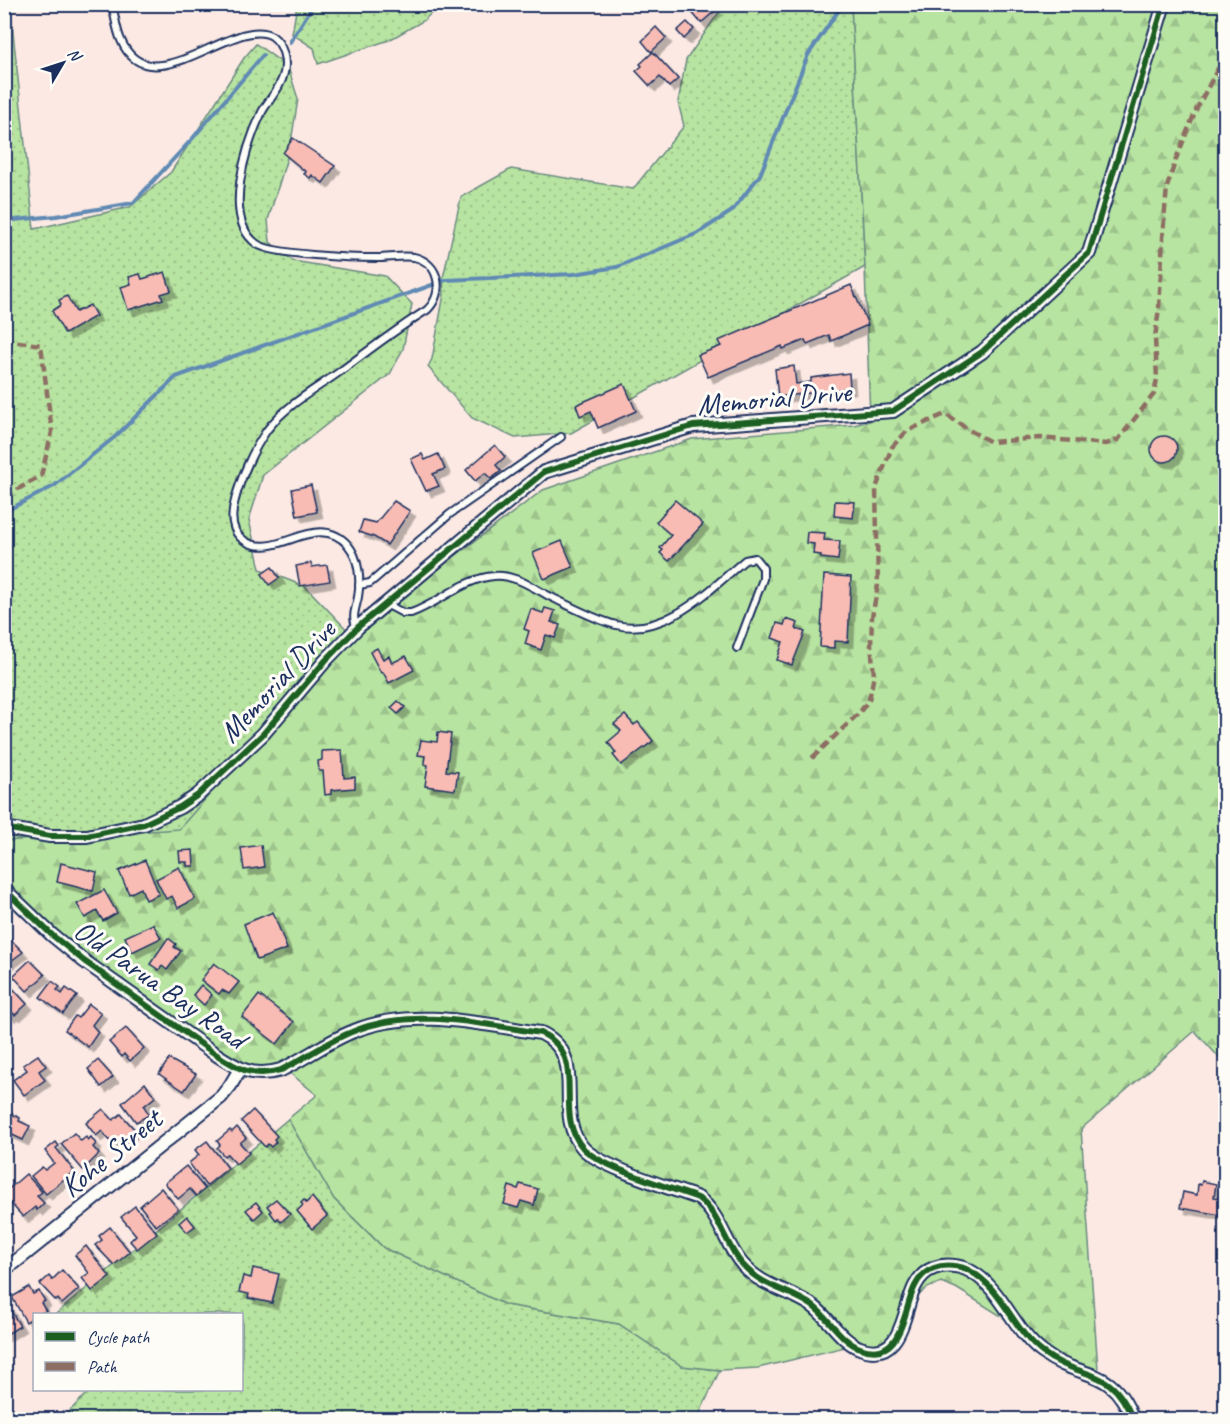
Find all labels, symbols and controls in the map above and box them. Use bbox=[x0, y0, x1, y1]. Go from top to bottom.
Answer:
north arrow bbox=[33, 33, 93, 93]
text: N bbox=[63, 44, 87, 67]
street label: Memorial Drive bbox=[695, 372, 855, 424]
street label: Memorial Drive bbox=[210, 610, 345, 750]
street label: Old Parua Bay Road bbox=[67, 911, 257, 1060]
street label: Kohe Street bbox=[53, 1099, 172, 1205]
legend bbox=[33, 1313, 243, 1391]
text: Cycle path bbox=[87, 1326, 150, 1348]
text: Path bbox=[87, 1356, 117, 1378]

